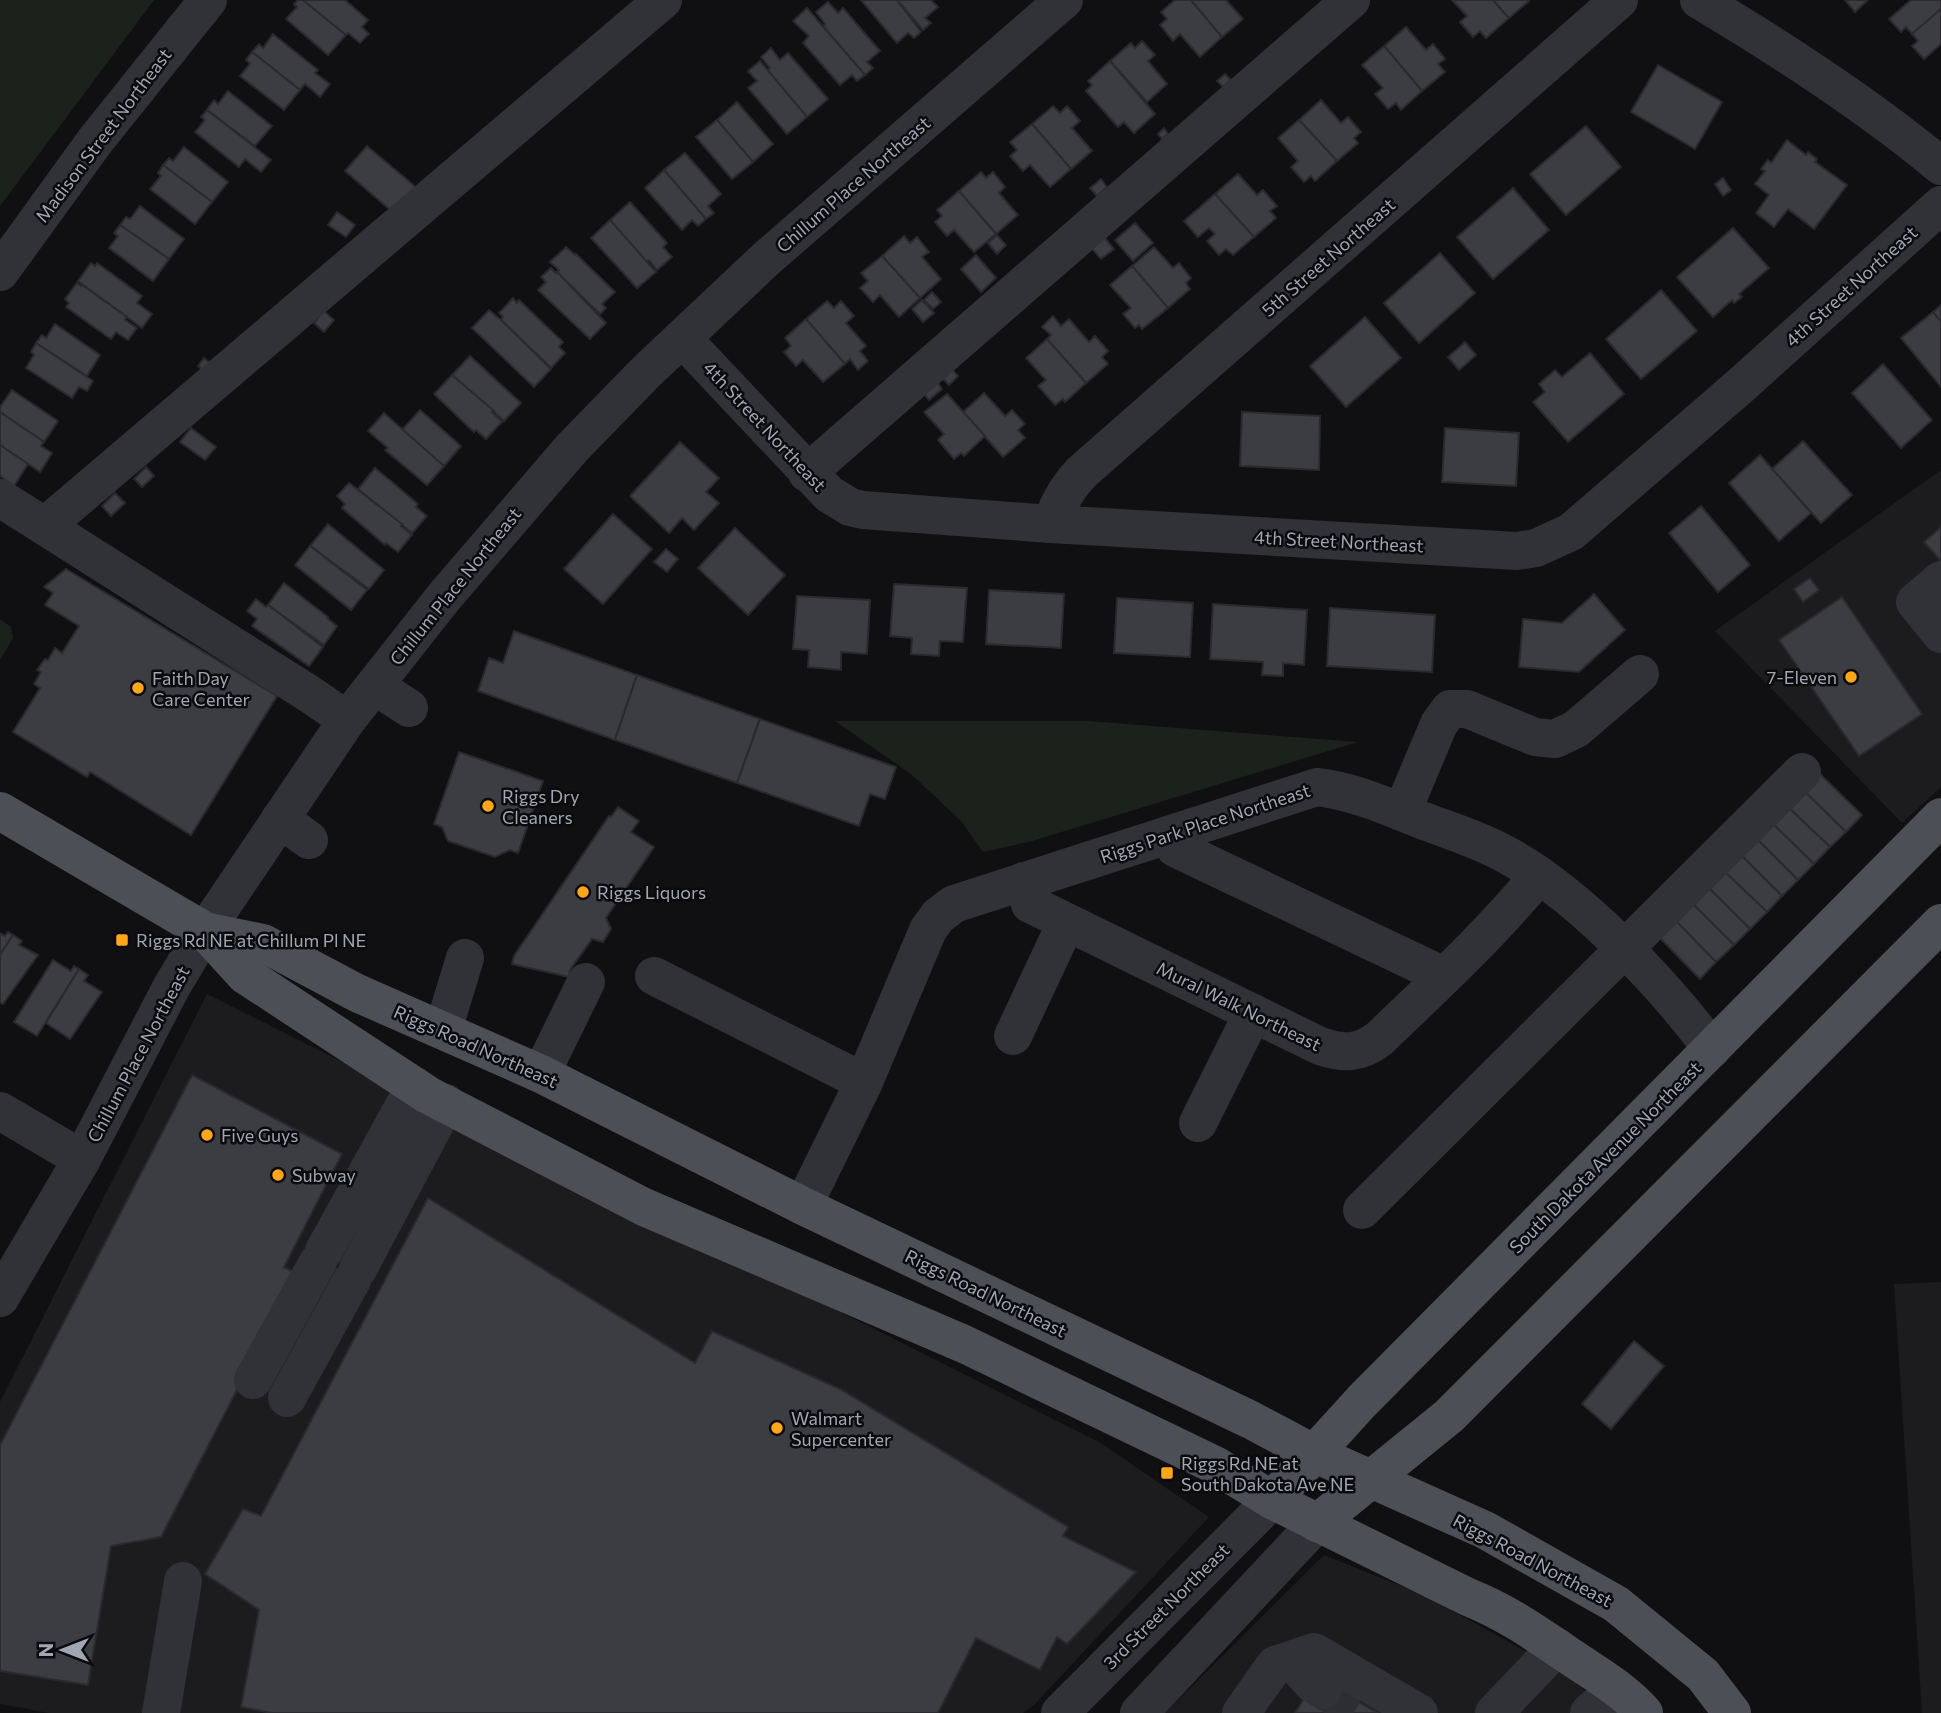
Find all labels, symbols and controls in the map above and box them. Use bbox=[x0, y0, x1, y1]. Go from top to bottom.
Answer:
street label: Madison Street Northeast bbox=[30, 44, 176, 226]
street label: Chillum Place Northeast bbox=[772, 111, 934, 257]
street label: 5th Street Northeast bbox=[1257, 193, 1399, 321]
street label: 4th Street Northeast bbox=[1781, 221, 1921, 351]
street label: 4th Street Northeast bbox=[699, 356, 831, 496]
street label: Chillum Place Northeast bbox=[385, 503, 525, 669]
street label: 4th Street Northeast bbox=[1254, 526, 1424, 556]
place label: 7-Eleven bbox=[1767, 666, 1837, 688]
place label: Faith Day Care Center bbox=[152, 667, 250, 710]
marker: 7-Eleven bbox=[1843, 669, 1859, 685]
marker: Faith Day Care Center bbox=[130, 680, 146, 696]
street label: Riggs Park Place Northeast bbox=[1097, 779, 1313, 867]
place label: Riggs Dry Cleaners bbox=[502, 785, 580, 828]
marker: Riggs Dry Cleaners bbox=[480, 798, 496, 814]
place label: Riggs Liquors bbox=[597, 881, 706, 903]
marker: Riggs Liquors bbox=[575, 884, 591, 900]
place label: Riggs Rd NE at Chillum Pl NE bbox=[136, 929, 366, 951]
marker: Riggs Rd NE at Chillum Pl NE bbox=[114, 932, 130, 948]
street label: Mural Walk Northeast bbox=[1153, 957, 1325, 1055]
street label: Chillum Place Northeast bbox=[82, 962, 194, 1146]
street label: Riggs Road Northeast bbox=[391, 1000, 561, 1092]
street label: South Dakota Avenue Northeast bbox=[1504, 1056, 1706, 1258]
place label: Five Guys bbox=[221, 1124, 298, 1146]
marker: Five Guys bbox=[199, 1127, 215, 1143]
place label: Subway bbox=[292, 1164, 356, 1186]
marker: Subway bbox=[270, 1167, 286, 1183]
street label: Riggs Road Northeast bbox=[902, 1244, 1070, 1342]
place label: Walmart Supercenter bbox=[791, 1407, 891, 1450]
marker: Walmart Supercenter bbox=[769, 1420, 785, 1436]
place label: Riggs Rd NE at South Dakota Ave NE bbox=[1181, 1452, 1354, 1495]
marker: Riggs Rd NE at South Dakota Ave NE bbox=[1159, 1465, 1175, 1481]
street label: Riggs Road Northeast bbox=[1450, 1509, 1616, 1611]
street label: 3rd Street Northeast bbox=[1098, 1538, 1234, 1674]
north arrow bbox=[28, 1615, 98, 1685]
text: N bbox=[34, 1643, 57, 1657]

